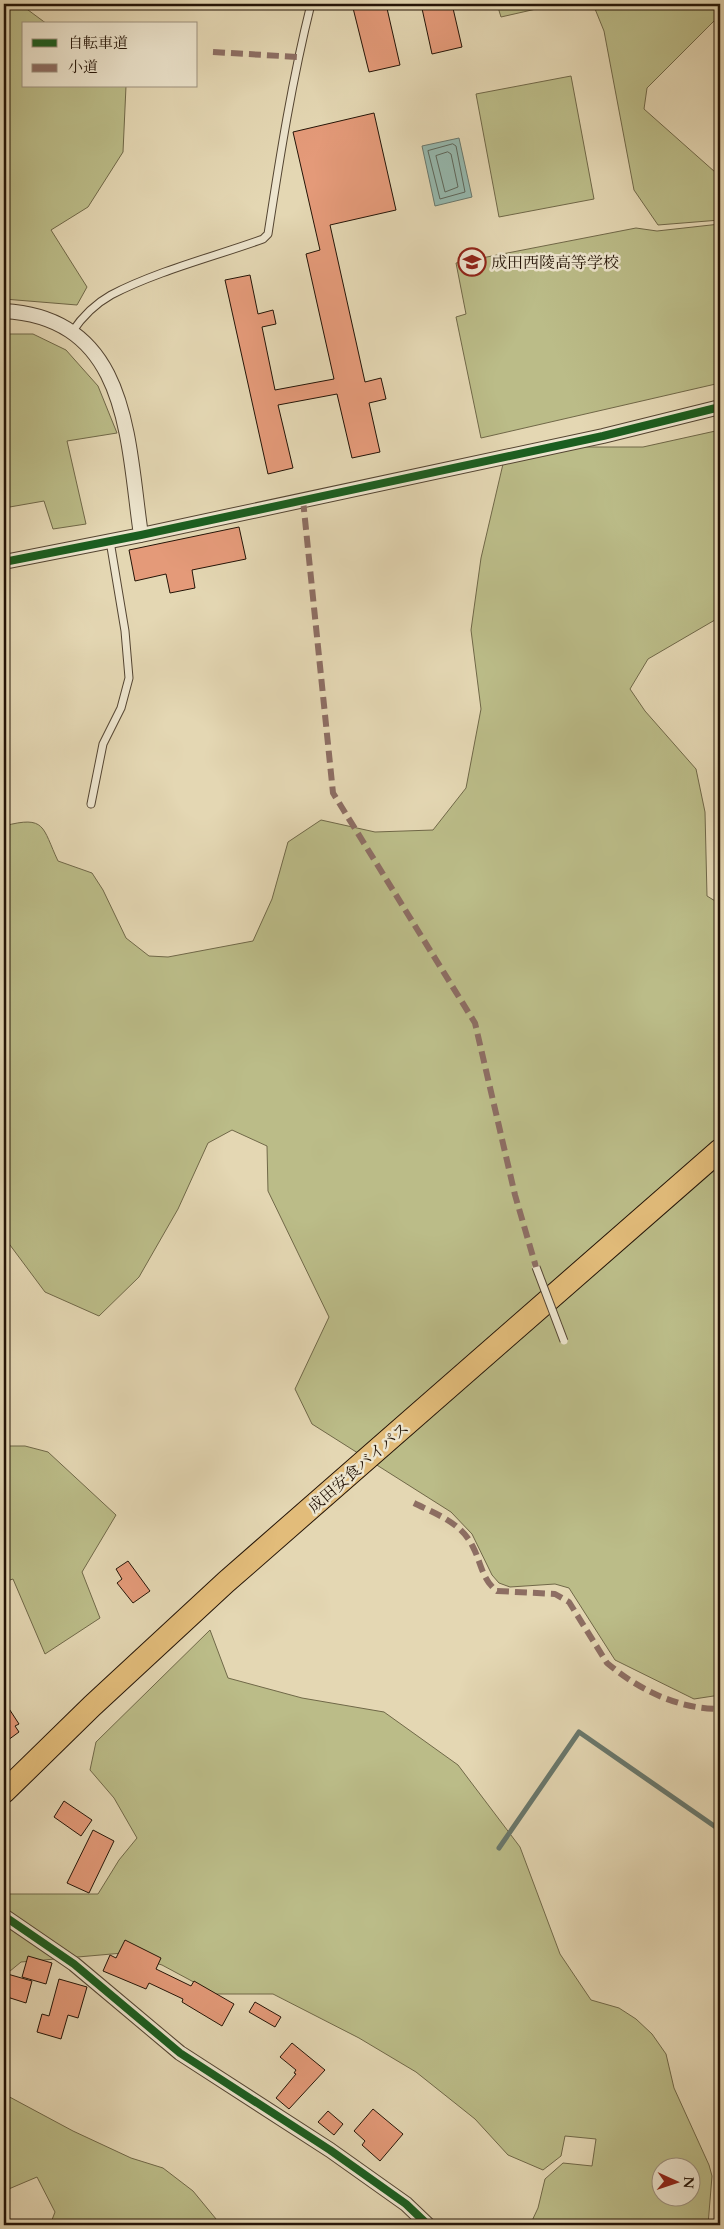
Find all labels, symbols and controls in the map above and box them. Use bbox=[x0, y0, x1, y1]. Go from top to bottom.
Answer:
legend bbox=[22, 22, 198, 88]
text: 自転車道 bbox=[68, 33, 128, 53]
text: 小道 bbox=[68, 57, 98, 77]
school or university icon: 成田西陵高等学校 bbox=[457, 247, 487, 277]
place label: 成田西陵高等学校 bbox=[491, 252, 619, 274]
street label: 成田安食バイパス bbox=[303, 1418, 414, 1518]
north arrow bbox=[652, 2156, 702, 2206]
text: N bbox=[679, 2176, 698, 2189]

